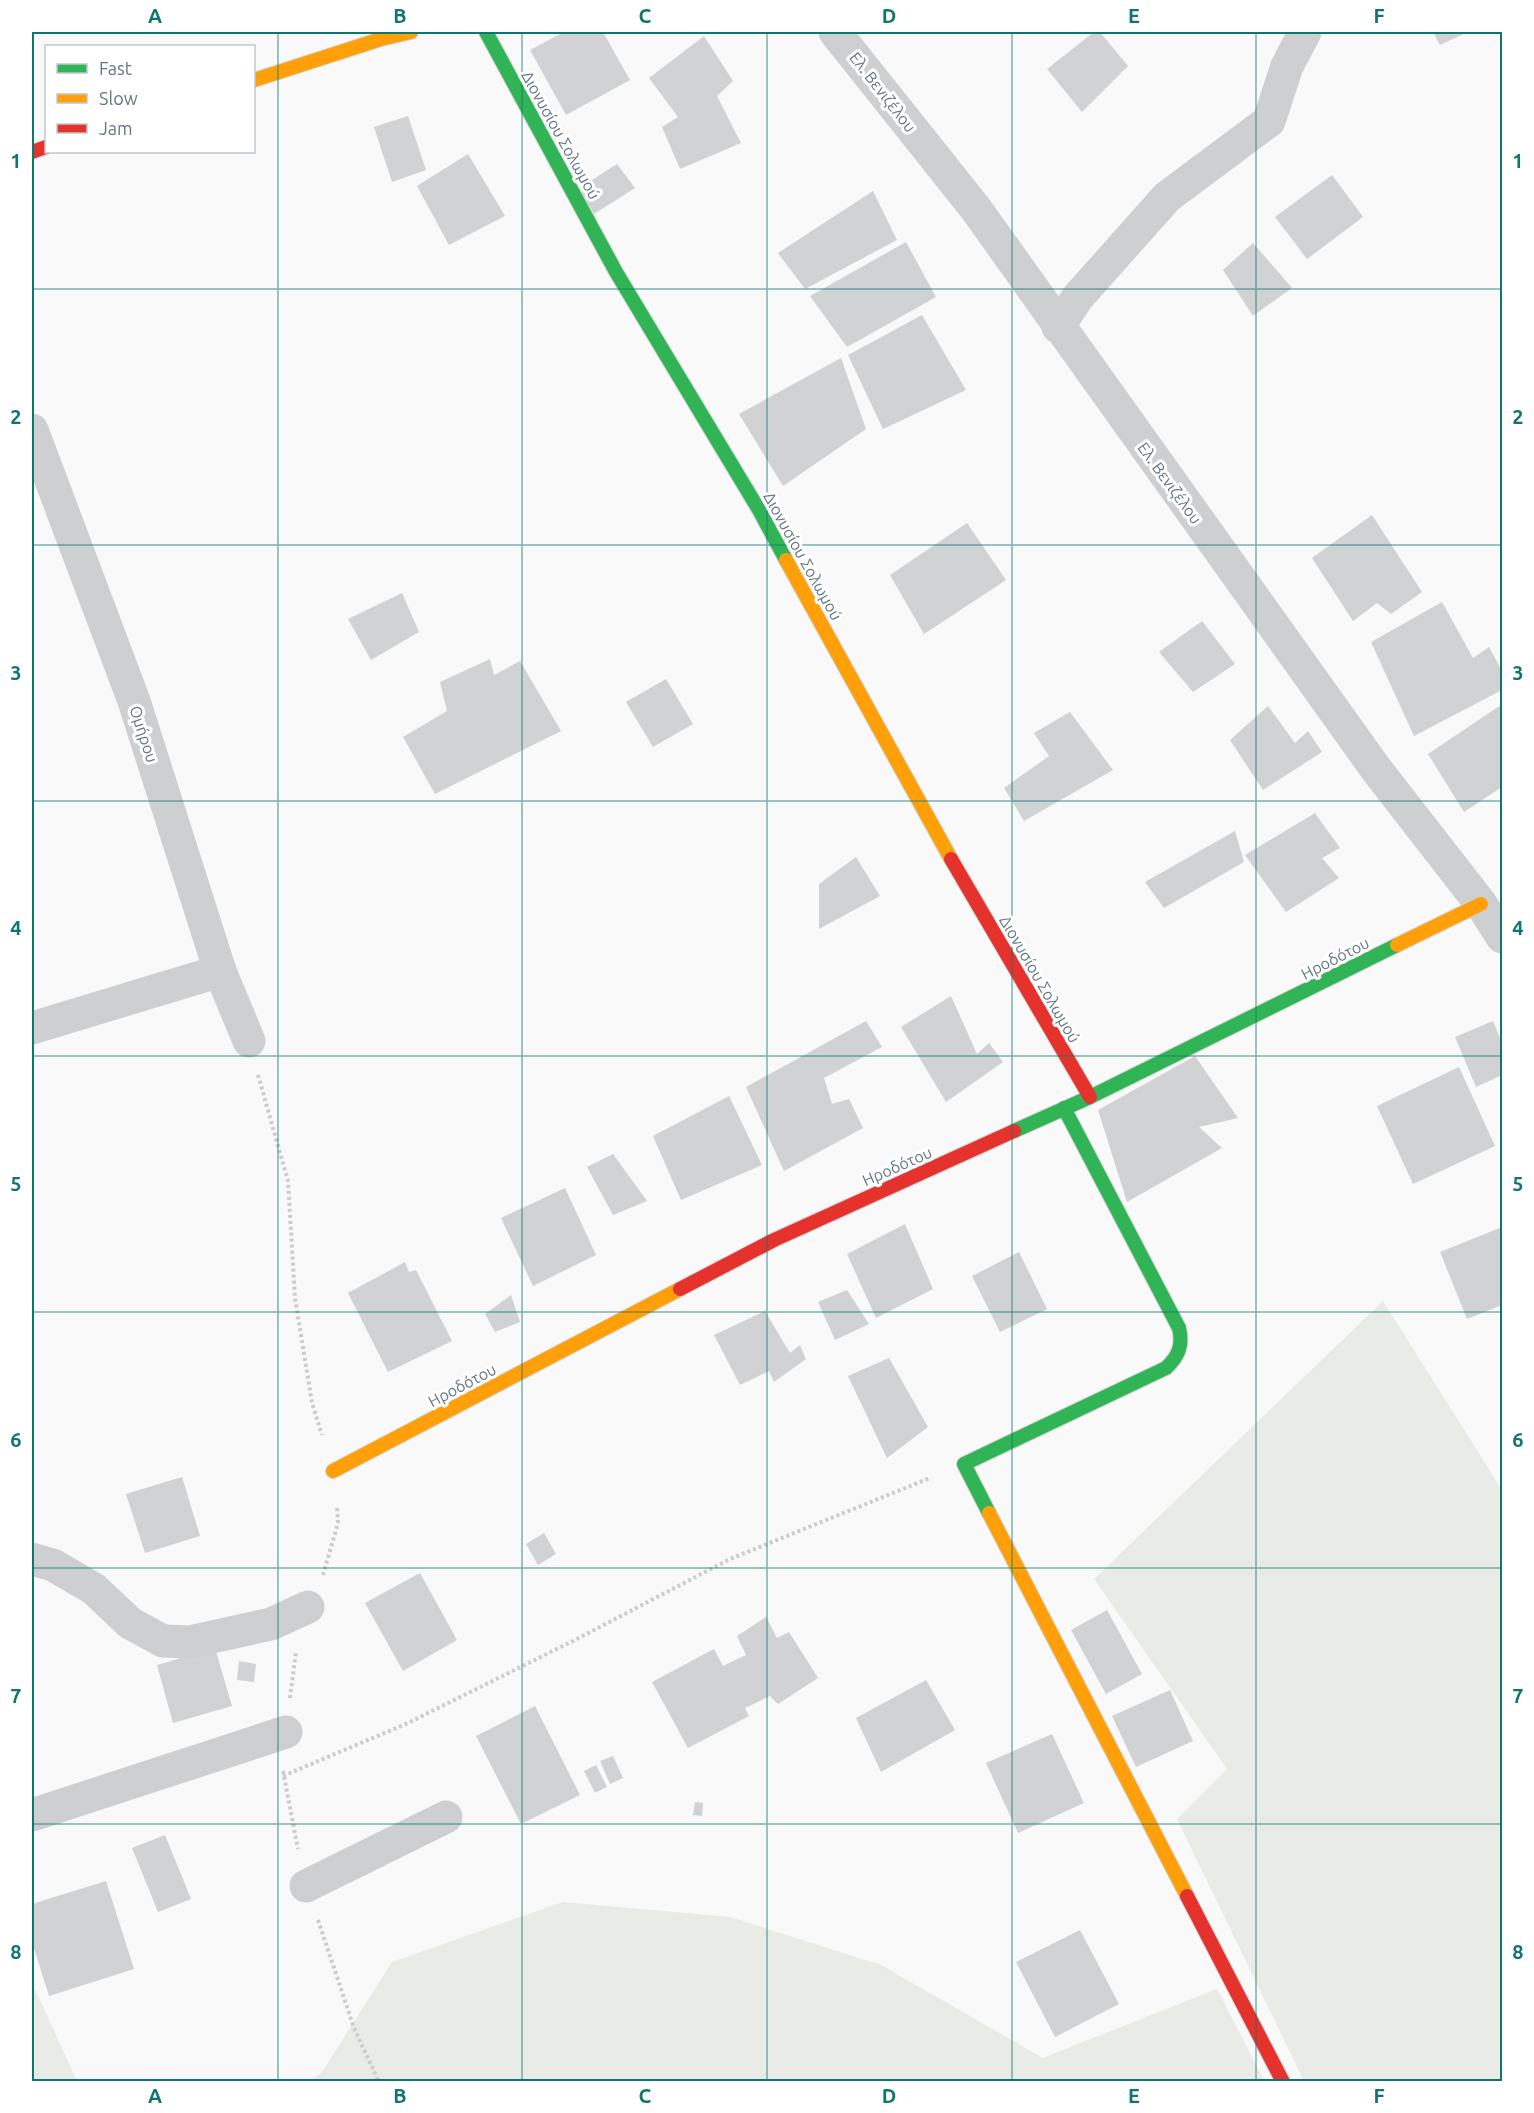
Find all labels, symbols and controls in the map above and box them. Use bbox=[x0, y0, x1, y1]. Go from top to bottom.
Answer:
text: A bbox=[148, 4, 162, 27]
text: B bbox=[393, 4, 407, 27]
text: C bbox=[639, 4, 652, 27]
text: D bbox=[882, 4, 896, 27]
text: E bbox=[1128, 4, 1140, 27]
text: F bbox=[1373, 4, 1385, 27]
legend bbox=[45, 45, 255, 153]
street label: Ελ. Βενιζέλου bbox=[845, 48, 920, 136]
text: Fast bbox=[99, 58, 132, 78]
street label: Διονυσίου Σολωμού bbox=[518, 68, 604, 202]
text: Slow bbox=[99, 88, 138, 108]
text: Jam bbox=[99, 118, 133, 138]
text: 1 bbox=[10, 149, 22, 172]
text: 1 bbox=[1512, 149, 1524, 172]
text: 2 bbox=[10, 405, 22, 428]
text: 2 bbox=[1512, 405, 1524, 428]
street label: Ελ. Βενιζέλου bbox=[1134, 439, 1206, 528]
street label: Διονυσίου Σολωμού bbox=[760, 489, 846, 623]
text: 3 bbox=[10, 661, 22, 684]
text: 3 bbox=[1512, 661, 1524, 684]
street label: Ομήρου bbox=[126, 703, 162, 765]
street label: Διονυσίου Σολωμού bbox=[996, 912, 1084, 1046]
text: 4 bbox=[10, 916, 22, 939]
text: 4 bbox=[1512, 916, 1524, 939]
street label: Ηροδότου bbox=[1298, 933, 1372, 983]
street label: Ηροδότου bbox=[859, 1143, 935, 1189]
text: 5 bbox=[10, 1172, 22, 1195]
text: 5 bbox=[1512, 1172, 1524, 1195]
street label: Ηροδότου bbox=[425, 1360, 499, 1410]
text: 6 bbox=[10, 1428, 22, 1451]
text: 6 bbox=[1512, 1428, 1524, 1451]
text: 7 bbox=[10, 1684, 22, 1707]
text: 7 bbox=[1512, 1684, 1524, 1707]
text: 8 bbox=[10, 1940, 22, 1963]
text: 8 bbox=[1512, 1940, 1524, 1963]
text: A bbox=[148, 2084, 162, 2107]
text: B bbox=[393, 2084, 407, 2107]
text: C bbox=[639, 2084, 652, 2107]
text: D bbox=[882, 2084, 896, 2107]
text: E bbox=[1128, 2084, 1140, 2107]
text: F bbox=[1373, 2084, 1385, 2107]

